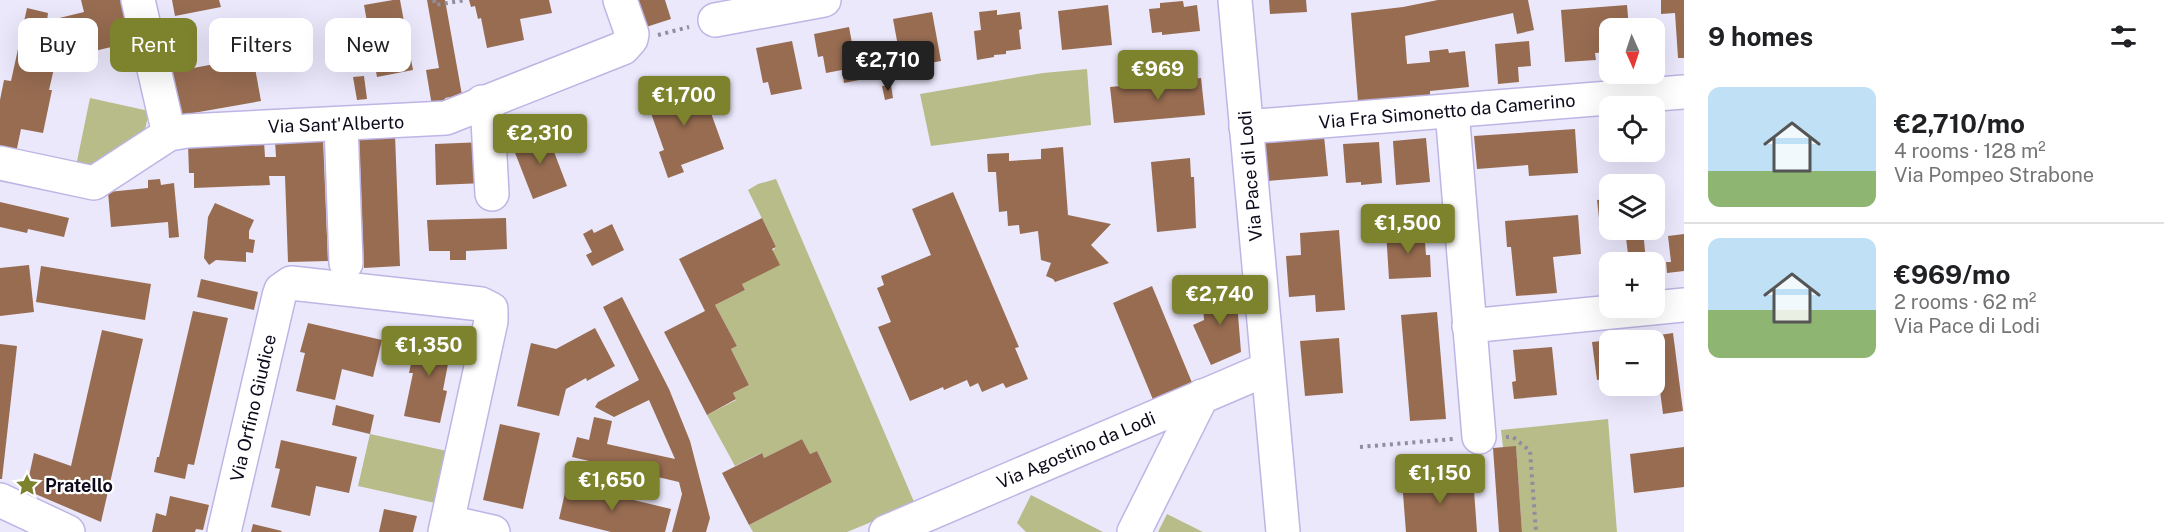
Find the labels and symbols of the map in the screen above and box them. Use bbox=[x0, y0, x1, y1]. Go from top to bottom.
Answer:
north arrow bbox=[1599, 18, 1665, 84]
pin: €2,710 bbox=[839, 41, 937, 92]
pin: €969 bbox=[1122, 50, 1194, 101]
pin: €1,700 bbox=[635, 76, 733, 127]
street label: Via Fra Simonetto da Camerino bbox=[1318, 89, 1576, 133]
street label: Via Pace di Lodi bbox=[1234, 110, 1266, 242]
street label: Via Sant'Alberto bbox=[267, 111, 405, 137]
pin: €2,310 bbox=[491, 114, 589, 165]
pin: €1,500 bbox=[1359, 204, 1457, 255]
pin: €2,740 bbox=[1171, 275, 1269, 326]
pin: €1,350 bbox=[380, 326, 478, 377]
street label: Via Orfino Giudice bbox=[226, 332, 280, 484]
street label: Via Agostino da Lodi bbox=[994, 407, 1158, 493]
pin: €1,150 bbox=[1391, 454, 1489, 505]
pin: €1,650 bbox=[563, 461, 661, 512]
place icon: Pratello bbox=[14, 472, 40, 498]
place label: Pratello bbox=[45, 475, 113, 496]

